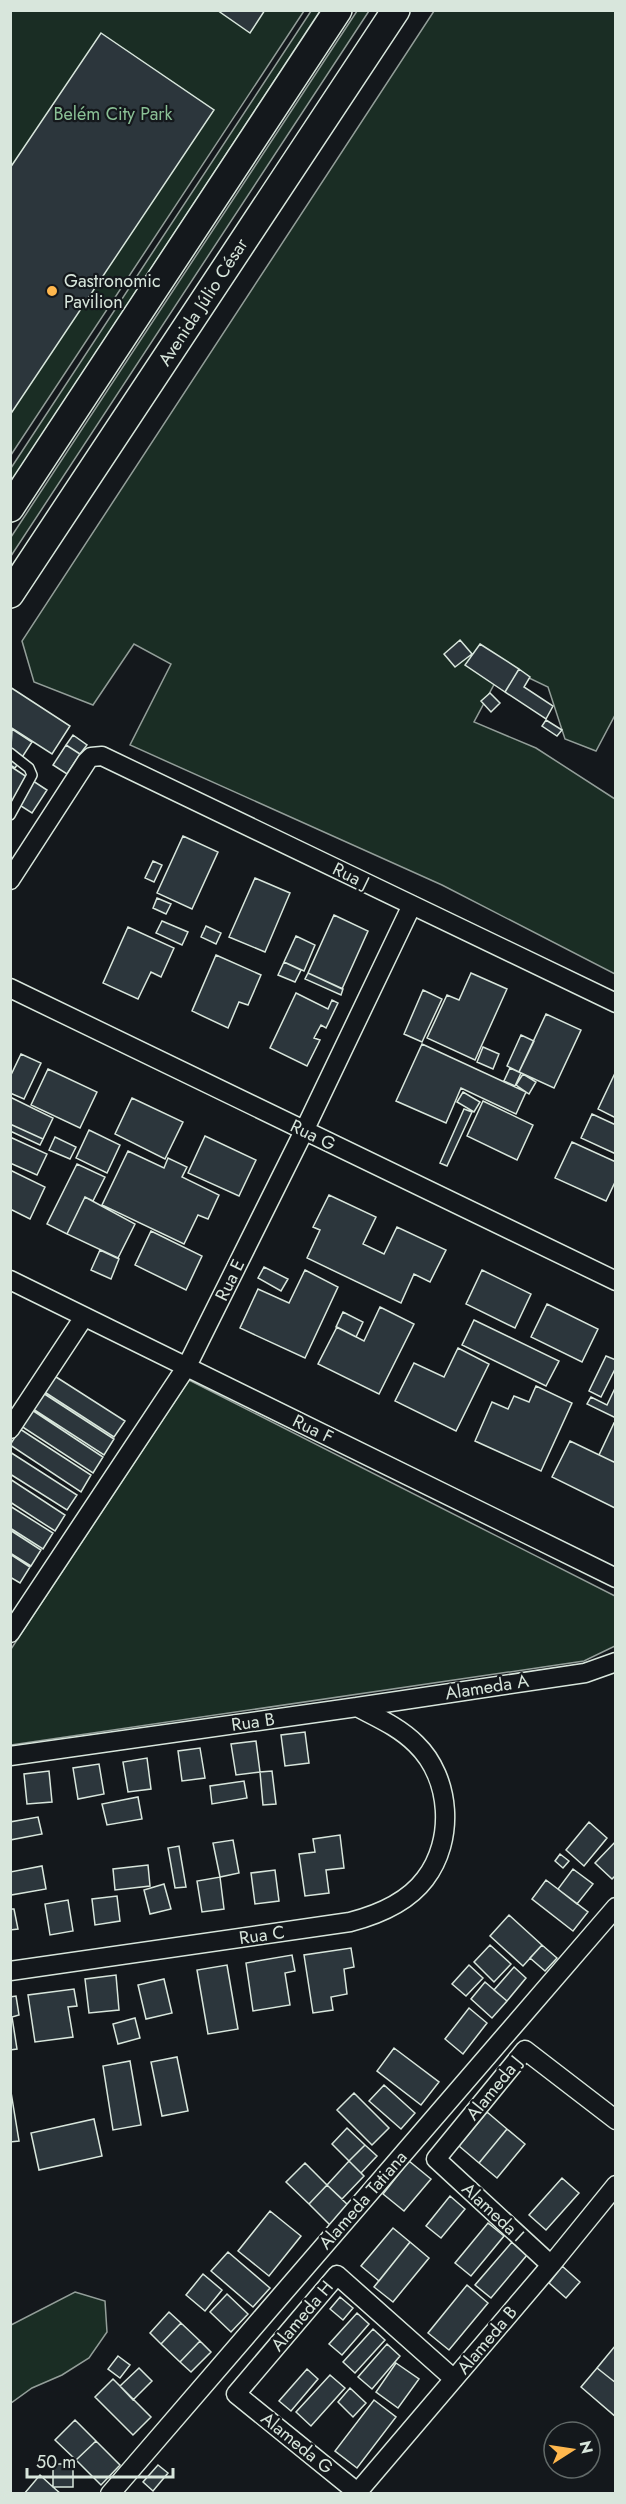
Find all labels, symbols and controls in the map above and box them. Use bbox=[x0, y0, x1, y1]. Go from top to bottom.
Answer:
park label: Belém City Park bbox=[54, 101, 173, 127]
street label: Avenida Júlio César bbox=[152, 232, 255, 371]
place label: Gastronomic Pavilion bbox=[64, 268, 161, 315]
marker: Gastronomic Pavilion bbox=[45, 284, 59, 298]
street label: Rua J bbox=[328, 856, 374, 896]
street label: Rua G bbox=[286, 1113, 340, 1157]
street label: Rua E bbox=[209, 1255, 251, 1305]
street label: Rua F bbox=[288, 1408, 338, 1450]
street label: Alameda A bbox=[443, 1668, 531, 1706]
street label: Rua B bbox=[230, 1706, 276, 1738]
street label: Rua C bbox=[237, 1919, 287, 1951]
street label: Alameda J bbox=[460, 2050, 528, 2126]
street label: Alameda Tatiana bbox=[313, 2145, 413, 2255]
street label: Alameda I bbox=[456, 2176, 530, 2248]
street label: Alameda H bbox=[265, 2275, 339, 2357]
street label: Alameda B bbox=[451, 2300, 523, 2380]
street label: Alameda G bbox=[255, 2406, 339, 2480]
north arrow bbox=[542, 2420, 602, 2480]
text: N bbox=[574, 2438, 599, 2456]
scale bar bbox=[27, 2441, 172, 2479]
text: 50 m bbox=[36, 2449, 76, 2475]

